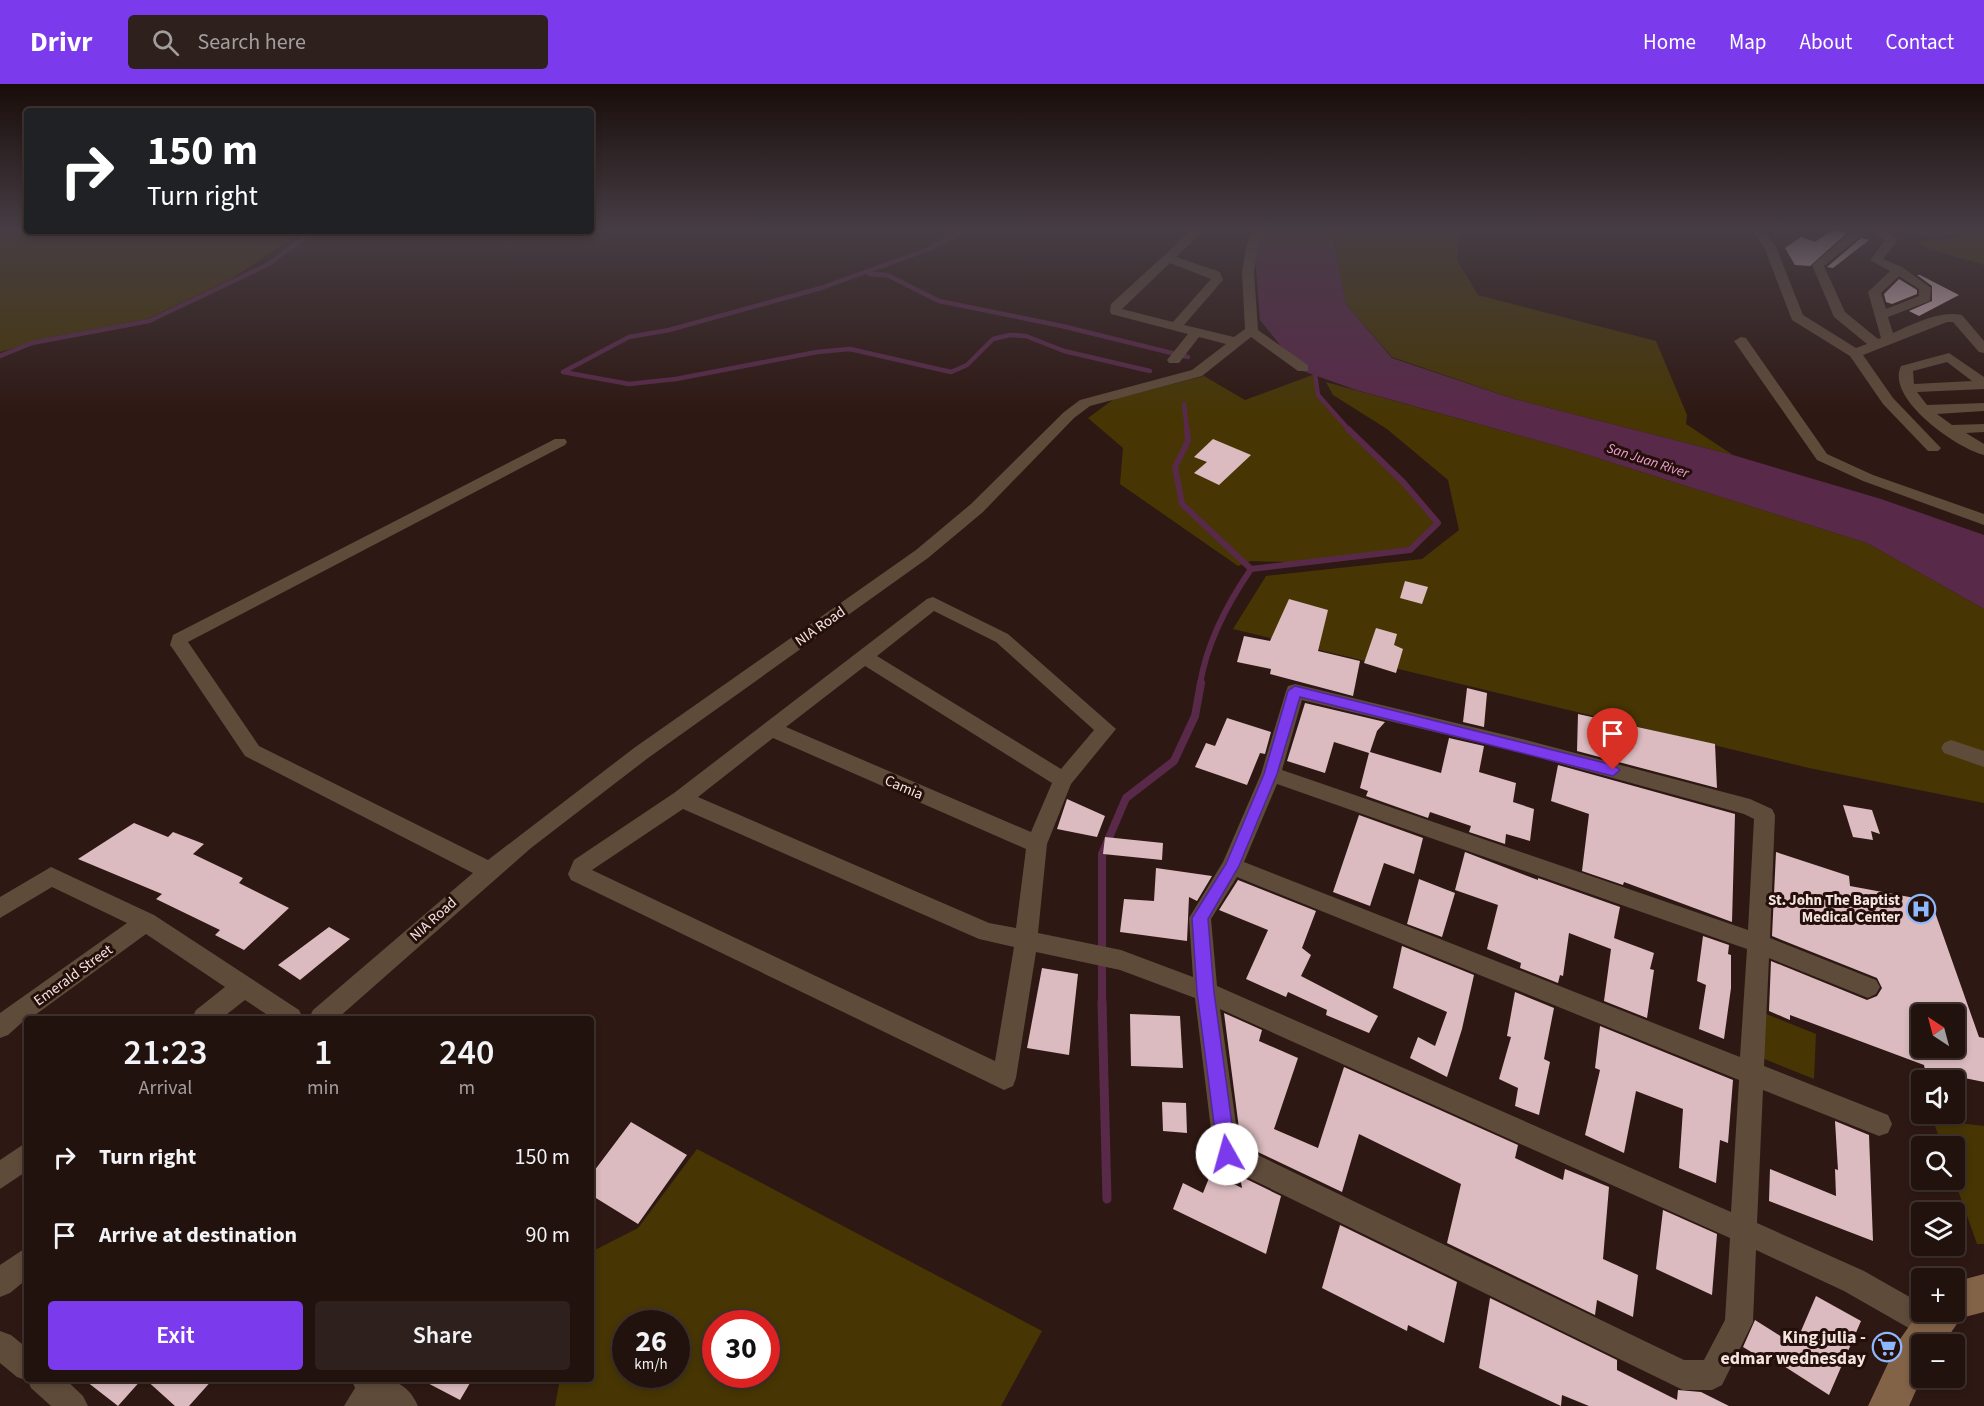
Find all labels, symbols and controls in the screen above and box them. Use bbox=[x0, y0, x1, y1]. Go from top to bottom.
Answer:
search box bbox=[128, 15, 548, 69]
text: Drivr bbox=[30, 22, 92, 62]
icon: search bbox=[149, 26, 182, 59]
text: Search here bbox=[197, 26, 306, 58]
text: Home bbox=[1643, 27, 1696, 57]
text: Map bbox=[1729, 27, 1767, 57]
text: About bbox=[1800, 27, 1852, 57]
text: Contact bbox=[1885, 27, 1954, 57]
text: 150 m bbox=[147, 121, 258, 181]
icon: right bbox=[48, 132, 126, 210]
text: Turn right bbox=[147, 177, 258, 216]
water label: San Juan River bbox=[1604, 438, 1692, 484]
street label: NIA Road bbox=[791, 601, 850, 651]
pin bbox=[1587, 708, 1638, 770]
icon: arrive bbox=[1596, 717, 1629, 750]
street label: Camia bbox=[881, 770, 926, 805]
place label: St. John The Baptist Medical Center bbox=[1768, 890, 1900, 928]
street label: NIA Road bbox=[405, 892, 462, 946]
hospital icon: St. John The Baptist Medical Center bbox=[1905, 893, 1937, 925]
street label: Emerald Street bbox=[30, 940, 117, 1011]
north arrow bbox=[1911, 1004, 1965, 1058]
map controls bbox=[1911, 1004, 1965, 1388]
text: 21:23 bbox=[124, 1027, 207, 1078]
text: 1 bbox=[314, 1027, 332, 1078]
text: 240 bbox=[439, 1027, 494, 1078]
button: sound bbox=[1911, 1070, 1965, 1124]
text: Arrival bbox=[139, 1074, 192, 1102]
text: min bbox=[307, 1074, 339, 1102]
text: m bbox=[458, 1074, 475, 1102]
position arrow bbox=[1195, 1122, 1259, 1186]
button: search bbox=[1911, 1136, 1965, 1190]
icon: right bbox=[48, 1141, 81, 1174]
text: Turn right bbox=[99, 1141, 196, 1173]
text: 150 m bbox=[515, 1141, 570, 1173]
button: layers bbox=[1911, 1202, 1965, 1256]
icon: arrive bbox=[48, 1219, 81, 1252]
text: Arrive at destination bbox=[99, 1219, 297, 1251]
text: 90 m bbox=[525, 1219, 570, 1251]
button: + bbox=[1911, 1268, 1965, 1322]
button: Exit bbox=[48, 1301, 303, 1370]
button: Share bbox=[315, 1301, 570, 1370]
speed limit sign: 30 bbox=[702, 1310, 780, 1388]
text: 26 bbox=[635, 1320, 667, 1363]
place label: King julia - edmar wednesday bbox=[1720, 1325, 1867, 1371]
supermarket icon: King julia - edmar wednesday bbox=[1871, 1331, 1903, 1363]
button: − bbox=[1911, 1334, 1965, 1388]
text: km/h bbox=[634, 1354, 668, 1375]

